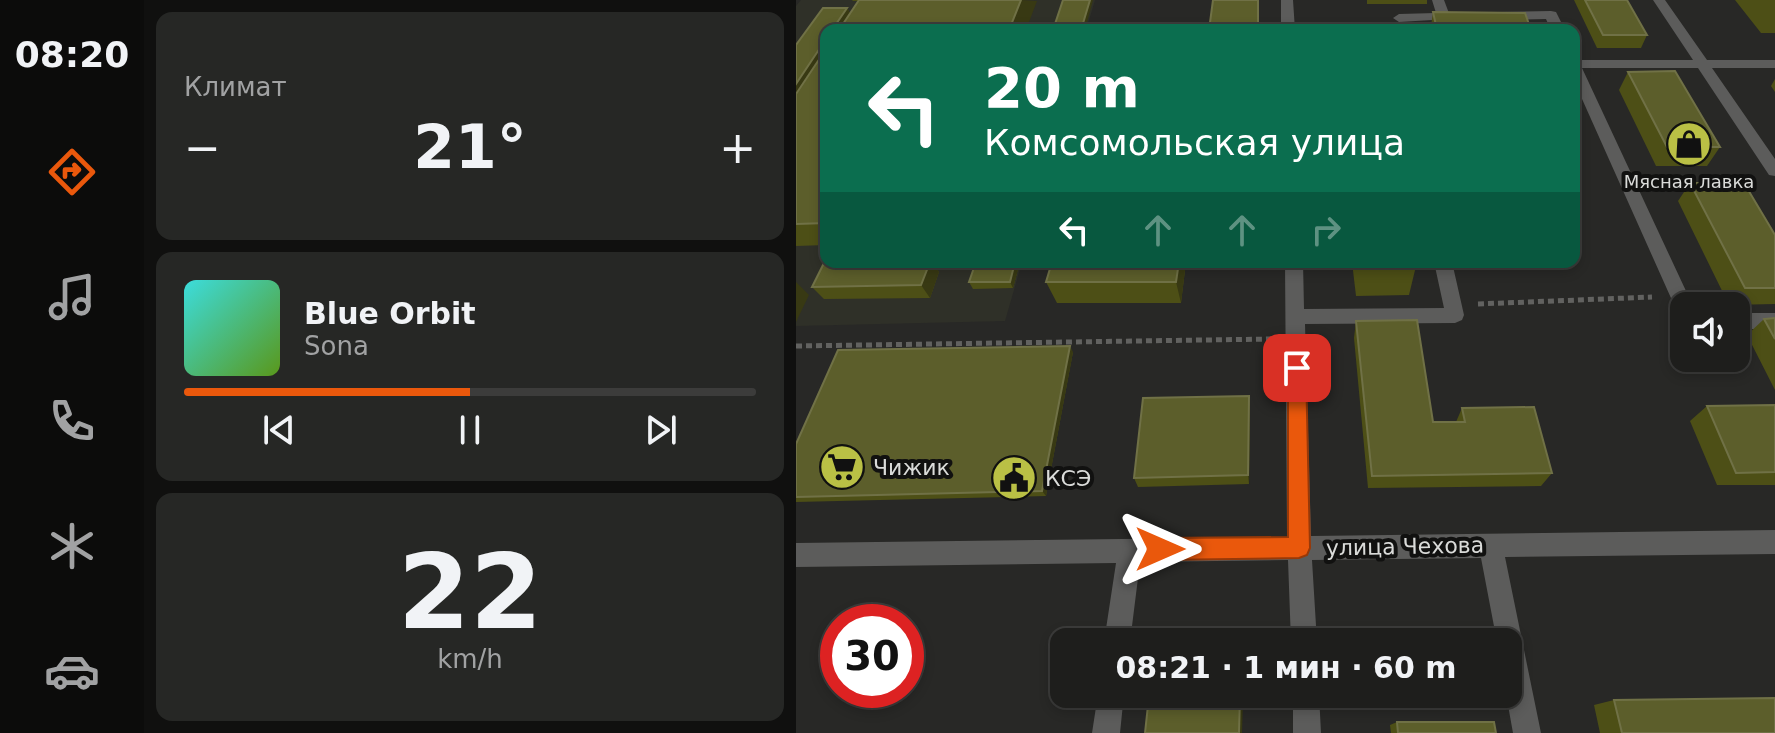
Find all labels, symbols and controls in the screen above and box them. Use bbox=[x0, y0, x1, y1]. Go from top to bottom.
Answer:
text: 08:20 bbox=[15, 34, 129, 75]
text: 20 m bbox=[984, 55, 1140, 120]
icon: left bbox=[852, 56, 956, 160]
text: Климат bbox=[184, 72, 287, 102]
text: 21° bbox=[413, 112, 527, 182]
shop icon: Мясная лавка bbox=[1665, 120, 1713, 168]
text: − bbox=[184, 122, 221, 173]
text: + bbox=[719, 122, 756, 173]
text: Комсомольская улица bbox=[984, 122, 1405, 163]
icon: directions bbox=[44, 144, 100, 200]
place label: Мясная лавка bbox=[1624, 171, 1754, 192]
icon: left bbox=[1052, 208, 1096, 252]
icon: ahead bbox=[1136, 208, 1180, 252]
icon: ahead bbox=[1220, 208, 1264, 252]
icon: right bbox=[1304, 208, 1348, 252]
icon: music bbox=[44, 269, 100, 325]
map controls bbox=[1670, 292, 1750, 372]
button: sound bbox=[1670, 292, 1750, 372]
text: Blue Orbit bbox=[304, 296, 476, 331]
text: Sona bbox=[304, 331, 369, 361]
pin bbox=[1263, 334, 1331, 402]
icon: arrive bbox=[1275, 346, 1319, 390]
icon: phone bbox=[44, 393, 100, 449]
icon: previous bbox=[257, 408, 301, 452]
icon: pause bbox=[448, 408, 492, 452]
icon: next bbox=[639, 408, 683, 452]
supermarket icon: Чижик bbox=[818, 443, 866, 491]
public building icon: КСЭ bbox=[990, 454, 1038, 502]
place label: Чижик bbox=[873, 455, 950, 480]
place label: КСЭ bbox=[1045, 466, 1091, 491]
position arrow bbox=[1118, 507, 1202, 591]
icon: climate bbox=[44, 518, 100, 574]
text: 22 bbox=[398, 531, 542, 653]
street label: улица Чехова bbox=[1326, 533, 1484, 560]
speed limit sign: 30 bbox=[820, 604, 924, 708]
icon: car bbox=[44, 643, 100, 699]
text: km/h bbox=[437, 644, 503, 674]
text: 08:21 · 1 мин · 60 m bbox=[1115, 650, 1457, 685]

